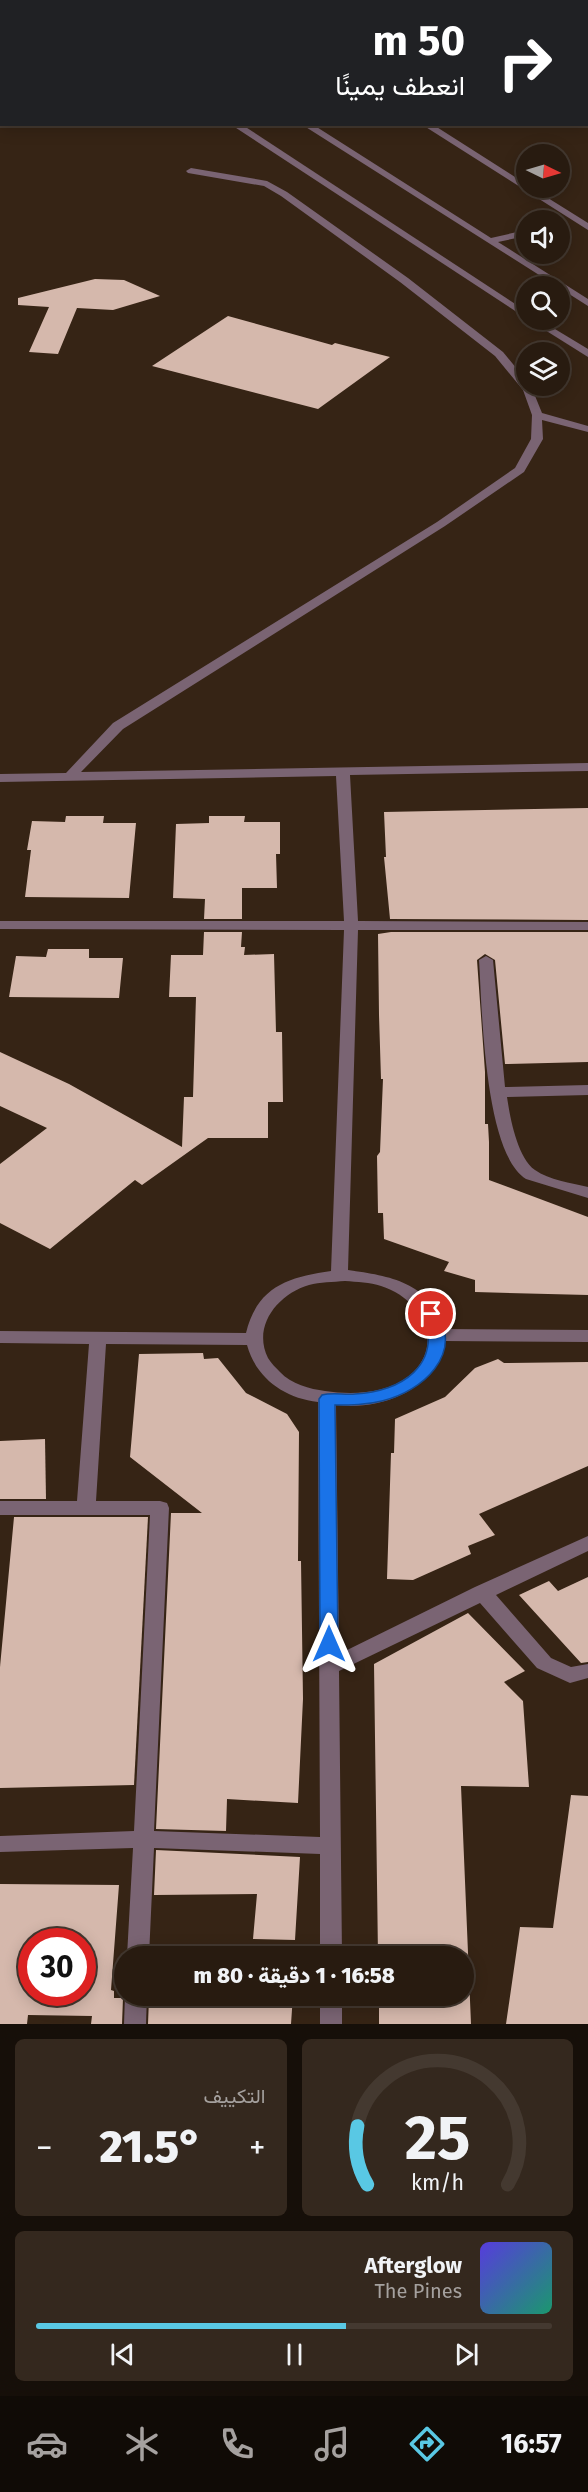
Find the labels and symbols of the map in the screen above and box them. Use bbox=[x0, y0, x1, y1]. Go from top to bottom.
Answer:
north arrow bbox=[516, 144, 570, 198]
pin bbox=[405, 1288, 456, 1339]
position arrow bbox=[297, 1612, 361, 1676]
speed limit sign: 30 bbox=[18, 1928, 96, 2006]

